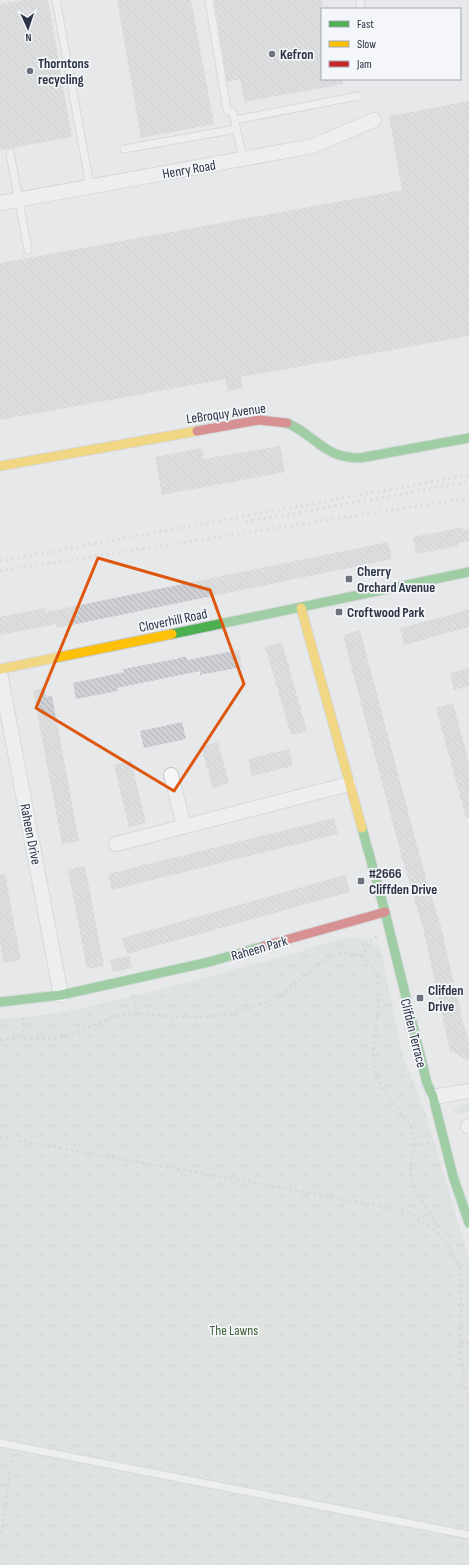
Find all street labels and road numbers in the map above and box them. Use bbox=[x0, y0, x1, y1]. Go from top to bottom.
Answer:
street label: Henry Road bbox=[161, 156, 217, 183]
street label: LeBroquy Avenue bbox=[185, 400, 267, 427]
street label: Cloverhill Road bbox=[137, 605, 209, 636]
street label: Raheen Drive bbox=[16, 802, 45, 866]
street label: Raheen Park bbox=[229, 932, 290, 965]
street label: Clifden Terrace bbox=[397, 997, 430, 1069]

